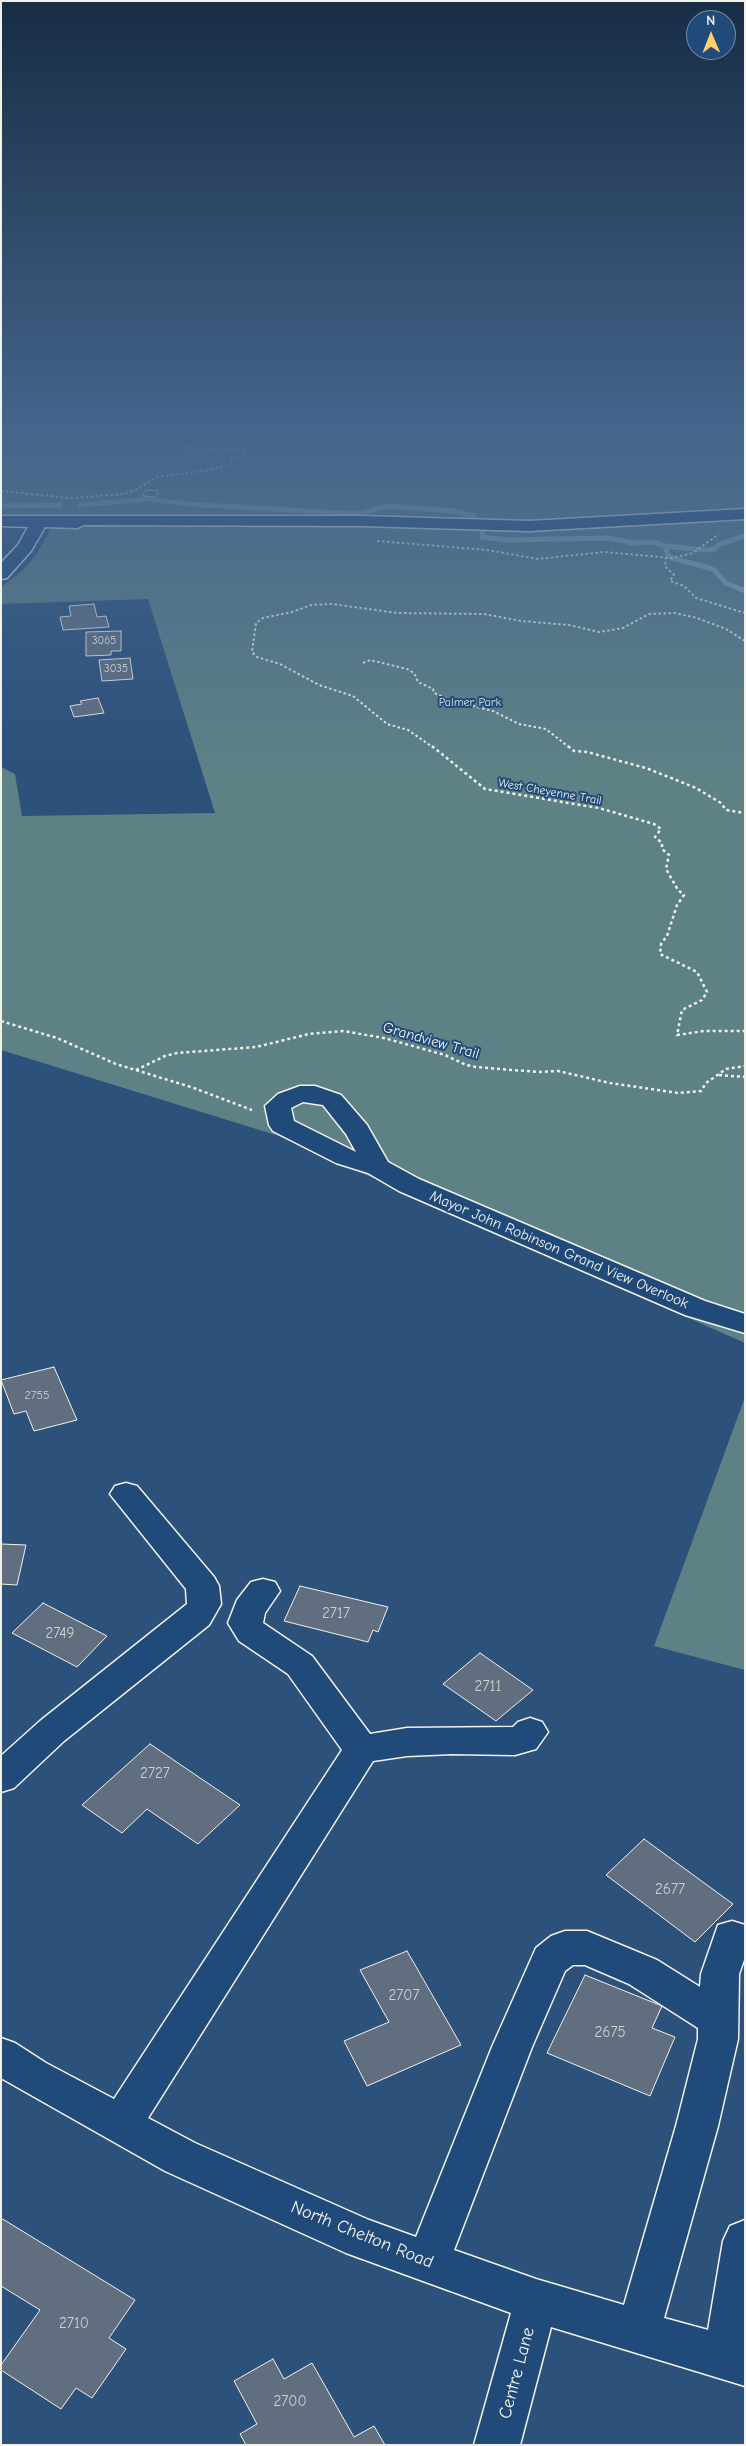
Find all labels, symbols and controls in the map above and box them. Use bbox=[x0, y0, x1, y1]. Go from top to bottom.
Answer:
north arrow bbox=[686, 10, 736, 60]
text: N bbox=[706, 12, 715, 29]
house number: 3065 bbox=[92, 634, 116, 648]
house number: 3035 bbox=[104, 662, 128, 676]
park label: Palmer Park bbox=[439, 696, 501, 710]
street label: West Cheyenne Trail bbox=[497, 776, 603, 808]
street label: Grandview Trail bbox=[381, 1019, 481, 1063]
street label: Mayor John Robinson Grand View Overlook bbox=[427, 1187, 691, 1313]
house number: 2755 bbox=[25, 1389, 49, 1403]
house number: 2717 bbox=[322, 1605, 350, 1623]
house number: 2749 bbox=[46, 1625, 74, 1643]
house number: 2711 bbox=[475, 1678, 501, 1696]
house number: 2727 bbox=[140, 1765, 170, 1783]
house number: 2677 bbox=[655, 1881, 685, 1899]
house number: 2707 bbox=[388, 1987, 420, 2005]
house number: 2675 bbox=[594, 2024, 626, 2042]
street label: North Chelton Road bbox=[288, 2197, 436, 2273]
house number: 2710 bbox=[59, 2315, 89, 2333]
street label: Centre Lane bbox=[494, 2325, 540, 2421]
house number: 2700 bbox=[273, 2393, 307, 2411]

